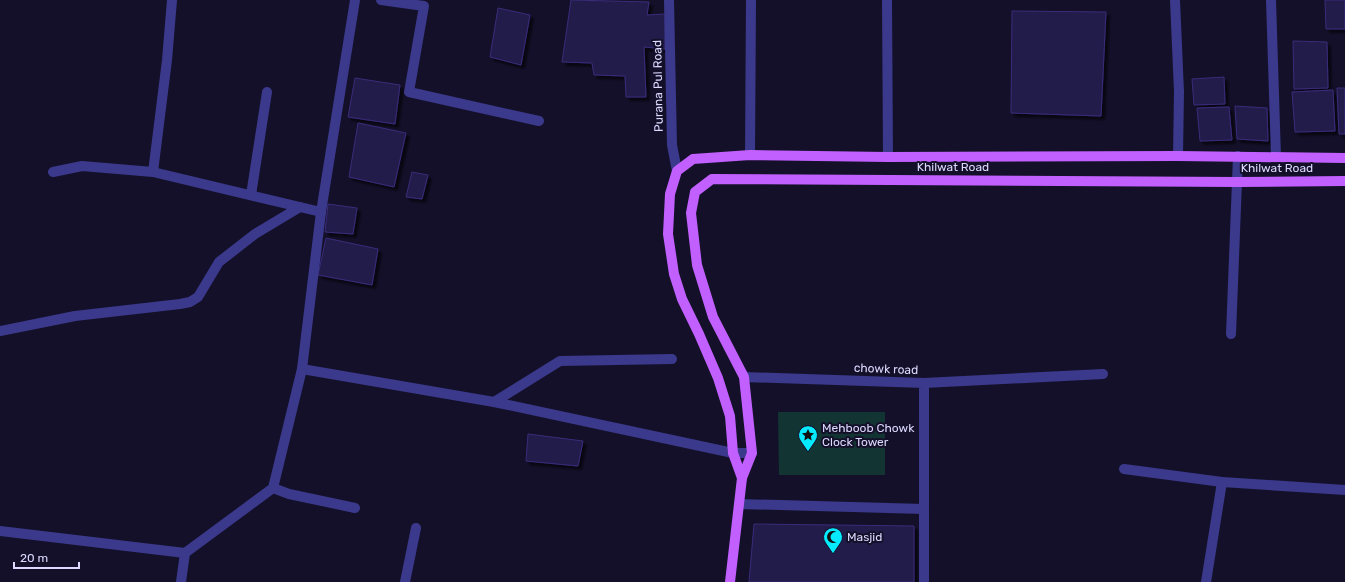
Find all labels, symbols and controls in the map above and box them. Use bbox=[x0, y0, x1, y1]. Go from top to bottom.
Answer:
street label: Purana Pul Road bbox=[650, 40, 666, 132]
street label: Khilwat Road bbox=[917, 160, 989, 174]
street label: Khilwat Road bbox=[1241, 161, 1313, 175]
street label: chowk road bbox=[854, 361, 918, 377]
place label: Mehboob Chowk Clock Tower bbox=[822, 421, 915, 449]
place icon: Mehboob Chowk Clock Tower bbox=[797, 424, 819, 452]
mosque icon: Masjid bbox=[822, 526, 844, 554]
place label: Masjid bbox=[847, 530, 882, 544]
scale bar bbox=[14, 544, 79, 570]
text: 20 m bbox=[20, 551, 48, 565]

